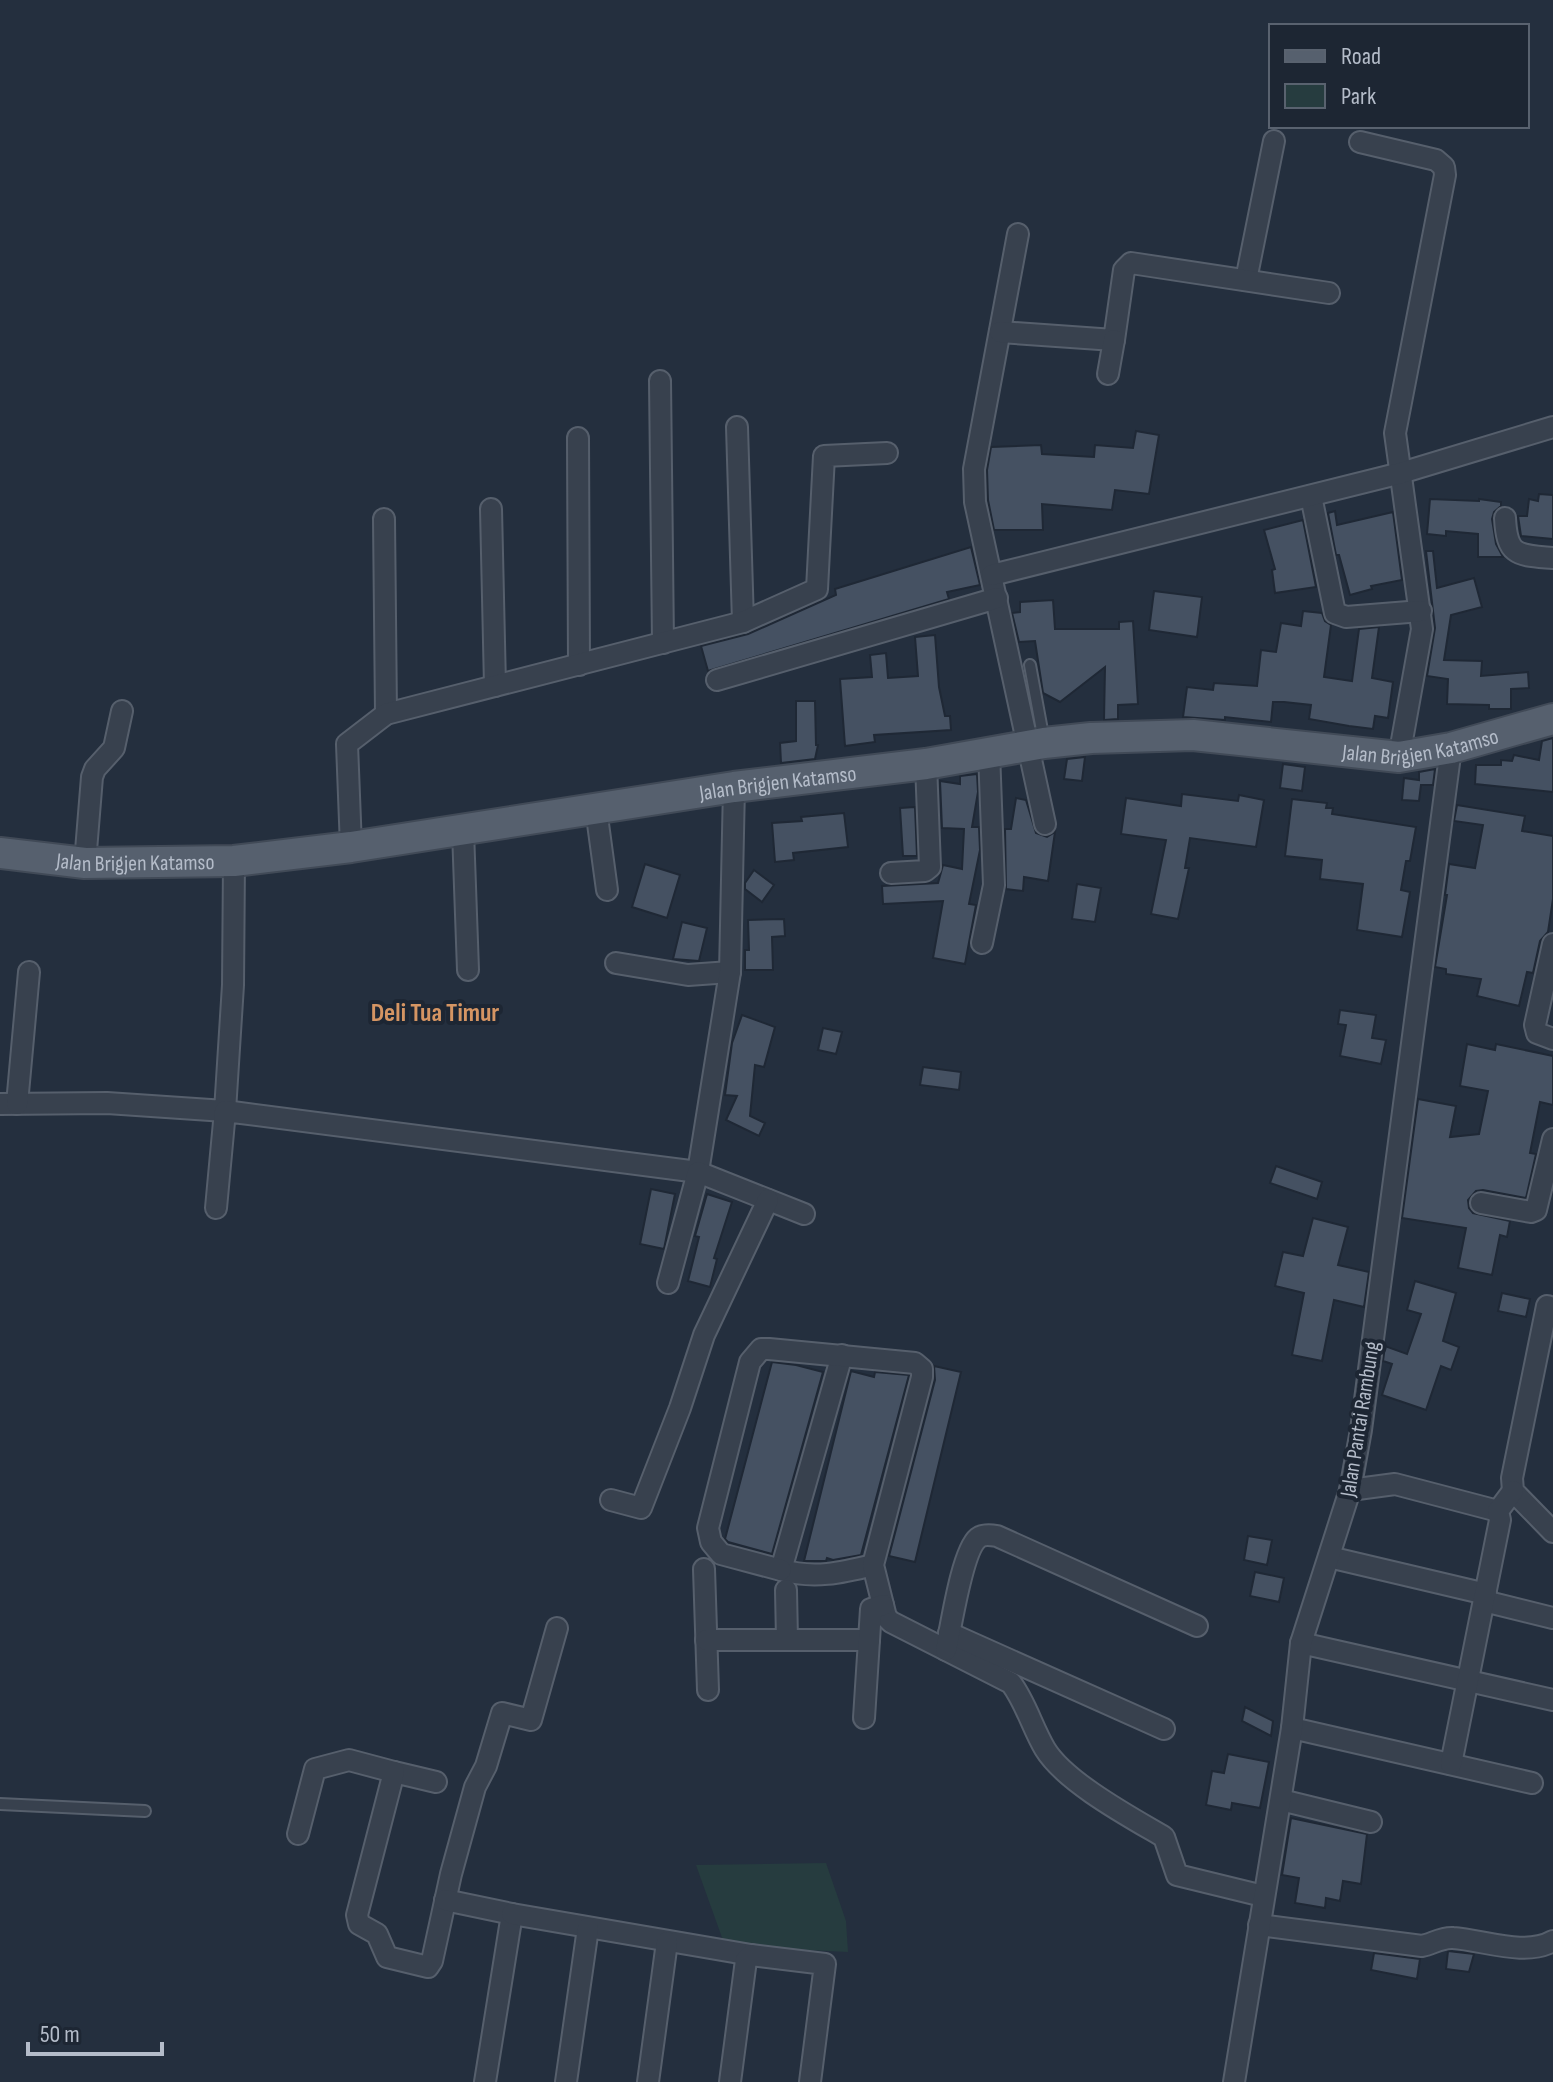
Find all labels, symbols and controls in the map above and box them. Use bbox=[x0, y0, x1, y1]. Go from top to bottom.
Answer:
legend bbox=[1269, 24, 1529, 128]
text: Road bbox=[1341, 42, 1381, 71]
text: Park bbox=[1341, 82, 1376, 111]
street label: Jalan Brigjen Katamso bbox=[1340, 723, 1502, 772]
street label: Jalan Brigjen Katamso bbox=[696, 760, 858, 807]
street label: Jalan Brigjen Katamso bbox=[54, 848, 215, 878]
district label: Deli Tua Timur bbox=[371, 998, 499, 1029]
street label: Jalan Pantai Rambung bbox=[1335, 1339, 1386, 1500]
scale bar bbox=[28, 2006, 162, 2056]
text: 50 m bbox=[40, 2020, 80, 2049]

